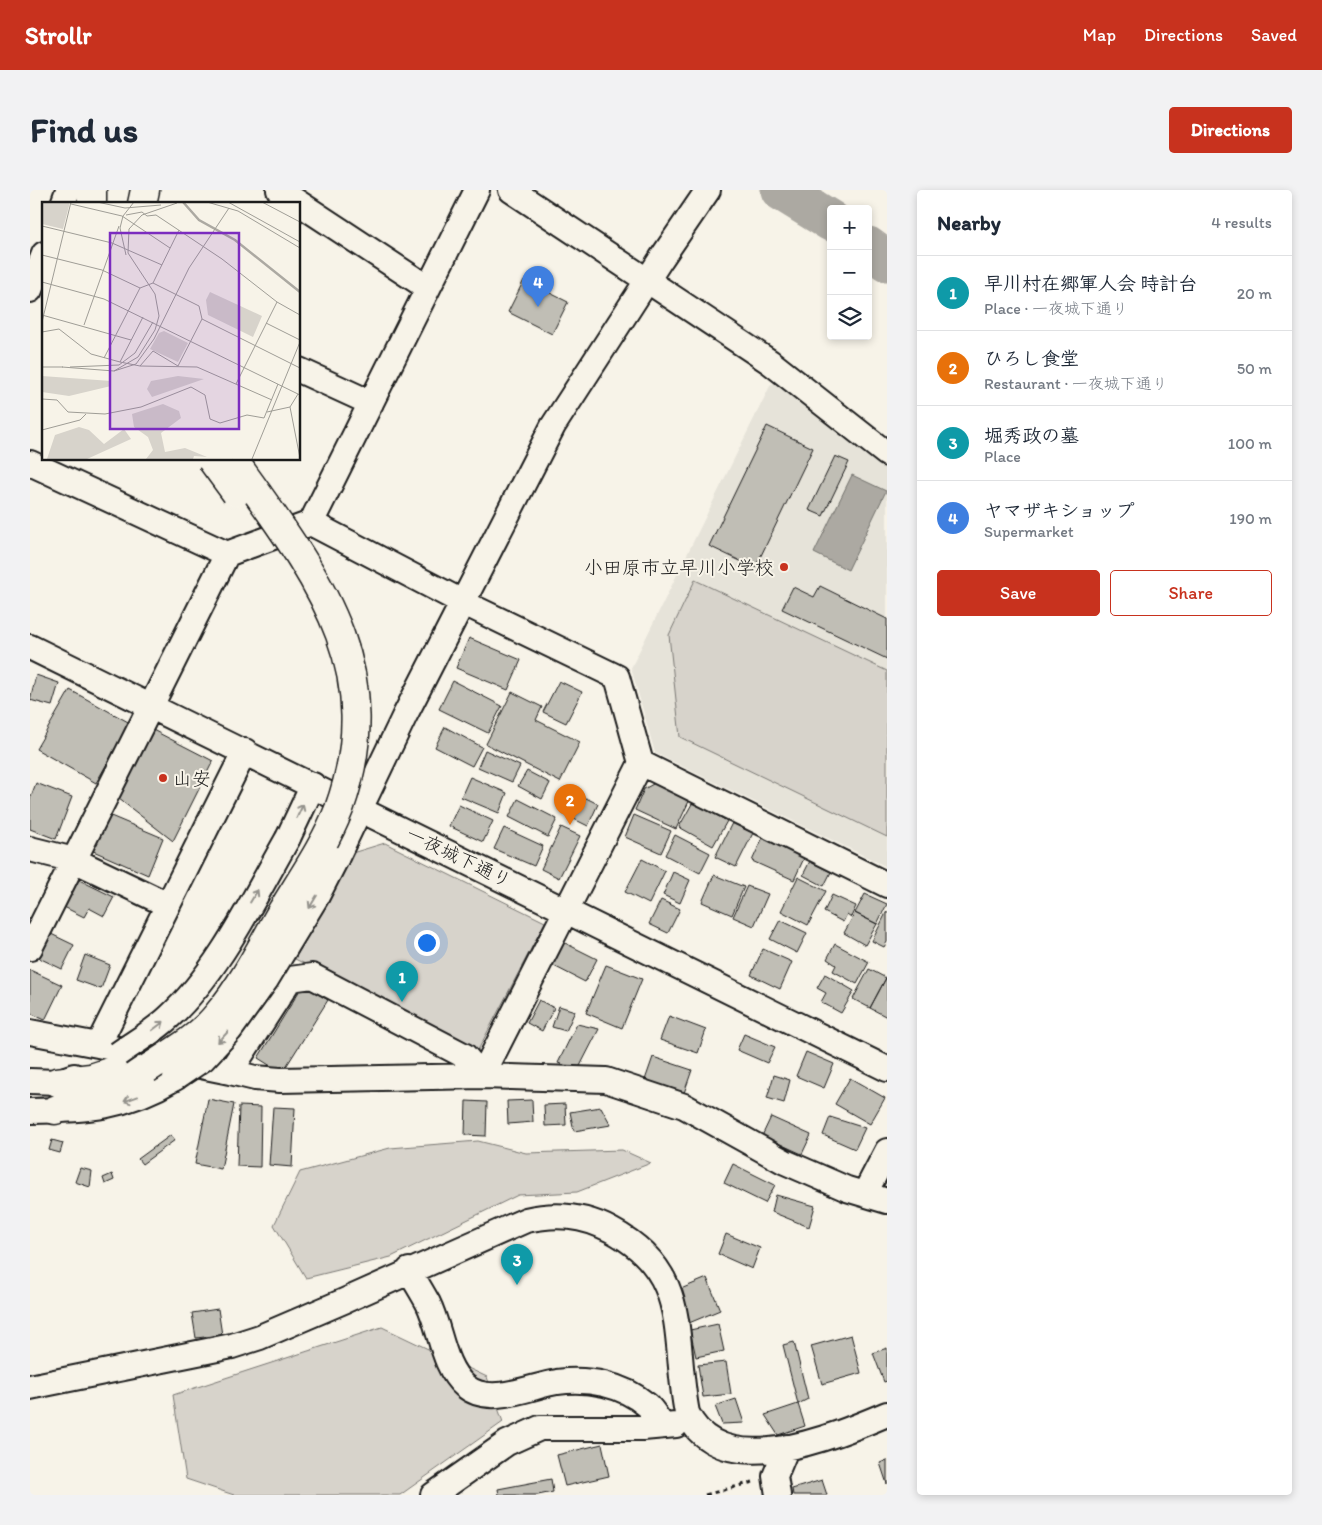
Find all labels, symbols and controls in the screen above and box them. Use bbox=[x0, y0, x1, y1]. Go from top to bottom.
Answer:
text: Strollr bbox=[25, 21, 91, 50]
text: Map bbox=[1083, 24, 1116, 46]
text: Directions bbox=[1144, 24, 1223, 46]
text: Saved bbox=[1251, 24, 1297, 46]
button: Directions bbox=[1169, 107, 1292, 153]
text: Find us bbox=[30, 109, 138, 151]
inset map bbox=[42, 202, 300, 460]
map controls bbox=[827, 205, 872, 340]
button: + bbox=[827, 205, 872, 250]
text: Nearby bbox=[937, 210, 1001, 235]
text: 4 results bbox=[1211, 213, 1272, 232]
button: − bbox=[827, 250, 872, 295]
pin: 4 bbox=[522, 266, 554, 307]
text: 早川村在郷軍人会 時計台 bbox=[984, 272, 1197, 295]
text: 1 bbox=[949, 284, 957, 303]
text: 20 m bbox=[1237, 284, 1272, 303]
button: layers bbox=[827, 295, 872, 340]
text: Place · 一夜城下通り bbox=[984, 299, 1128, 318]
text: ひろし食堂 bbox=[984, 347, 1079, 370]
text: 2 bbox=[949, 359, 957, 378]
text: 50 m bbox=[1237, 359, 1272, 378]
text: Restaurant · 一夜城下通り bbox=[984, 374, 1168, 393]
text: 堀秀政の墓 bbox=[984, 424, 1079, 447]
text: 3 bbox=[949, 434, 957, 453]
text: 100 m bbox=[1228, 434, 1272, 453]
text: Place bbox=[984, 447, 1021, 466]
text: ヤマザキショップ bbox=[984, 499, 1134, 522]
text: 4 bbox=[948, 509, 958, 528]
text: 190 m bbox=[1229, 509, 1272, 528]
text: Supermarket bbox=[984, 522, 1074, 541]
place label: 小田原市立早川小学校 bbox=[584, 556, 774, 579]
marker: 小田原市立早川小学校 bbox=[778, 561, 790, 573]
button: Save bbox=[937, 570, 1100, 616]
button: Share bbox=[1110, 570, 1272, 616]
place label: 山安 bbox=[173, 767, 211, 790]
marker: 山安 bbox=[157, 772, 169, 784]
pin: 2 bbox=[554, 784, 586, 825]
one-way arrow bbox=[296, 804, 306, 819]
street label: 一夜城下通り bbox=[403, 822, 515, 892]
one-way arrow bbox=[250, 890, 260, 904]
one-way arrow bbox=[308, 895, 318, 909]
your location bbox=[414, 930, 440, 956]
pin: 1 bbox=[386, 961, 418, 1002]
one-way arrow bbox=[151, 1021, 165, 1031]
one-way arrow bbox=[217, 1031, 229, 1044]
one-way arrow bbox=[124, 1095, 139, 1104]
pin: 3 bbox=[501, 1244, 533, 1285]

